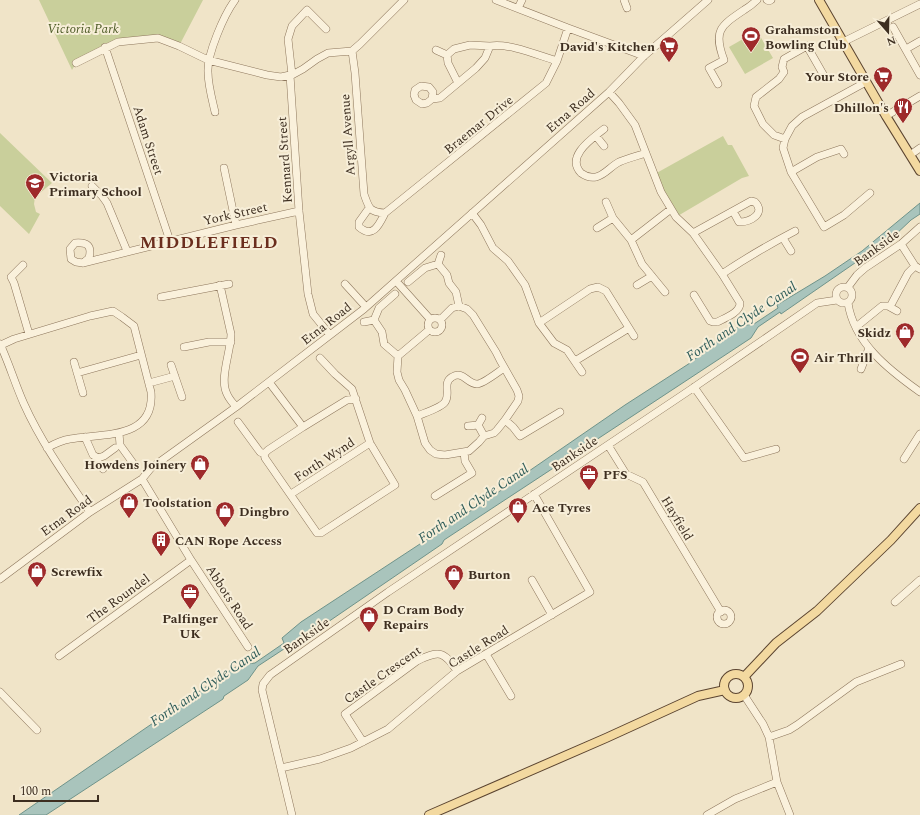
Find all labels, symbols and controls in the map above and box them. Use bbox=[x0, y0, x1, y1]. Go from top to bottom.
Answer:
north arrow bbox=[868, 12, 908, 52]
park label: Victoria Park bbox=[47, 19, 119, 39]
place label: Grahamston Bowling Club bbox=[765, 20, 847, 55]
sports icon: Grahamston Bowling Club bbox=[740, 25, 762, 53]
text: N bbox=[884, 31, 898, 50]
supermarket icon: David's Kitchen bbox=[658, 35, 680, 63]
place label: David's Kitchen bbox=[560, 37, 655, 57]
supermarket icon: Your Store bbox=[872, 65, 894, 93]
place label: Your Store bbox=[805, 67, 869, 87]
street label: Etna Road bbox=[542, 84, 600, 138]
street label: Braemar Drive bbox=[440, 91, 518, 159]
street label: Argyll Avenue bbox=[335, 93, 361, 177]
restaurant icon: Dhillon's bbox=[892, 96, 914, 124]
place label: Dhillon's bbox=[834, 98, 889, 118]
street label: Adam Street bbox=[127, 103, 169, 178]
street label: Kennard Street bbox=[272, 116, 298, 204]
place label: Victoria Primary School bbox=[49, 167, 142, 202]
school or university icon: Victoria Primary School bbox=[24, 172, 46, 200]
street label: York Street bbox=[201, 197, 270, 231]
street label: Bankside bbox=[849, 224, 904, 271]
district label: MIDDLEFIELD bbox=[140, 230, 278, 256]
water label: Forth and Clyde Canal bbox=[682, 276, 801, 366]
street label: Etna Road bbox=[297, 298, 356, 350]
shop icon: Skidz bbox=[894, 321, 916, 349]
place label: Skidz bbox=[857, 323, 891, 343]
sports icon: Air Thrill bbox=[789, 346, 811, 374]
place label: Air Thrill bbox=[814, 348, 873, 368]
street label: Bankside bbox=[547, 431, 602, 477]
street label: Forth Wynd bbox=[290, 433, 359, 487]
shop icon: Howdens Joinery bbox=[189, 453, 211, 481]
place label: Howdens Joinery bbox=[84, 455, 187, 475]
water label: Forth and Clyde Canal bbox=[414, 458, 533, 548]
office icon: PFS bbox=[578, 463, 600, 491]
place label: PFS bbox=[603, 465, 628, 485]
street label: Etna Road bbox=[37, 490, 97, 541]
shop icon: Toolstation bbox=[118, 491, 140, 519]
street label: Hayfield bbox=[656, 492, 698, 545]
place label: Toolstation bbox=[143, 493, 212, 513]
shop icon: Ace Tyres bbox=[507, 496, 529, 524]
place label: Ace Tyres bbox=[532, 498, 591, 518]
shop icon: Dingbro bbox=[214, 500, 236, 528]
place label: Dingbro bbox=[239, 502, 289, 522]
building icon: CAN Rope Access bbox=[150, 529, 172, 557]
place label: CAN Rope Access bbox=[175, 531, 282, 551]
shop icon: Screwfix bbox=[26, 560, 48, 588]
street label: Abbots Road bbox=[201, 561, 258, 634]
place label: Screwfix bbox=[51, 562, 103, 582]
shop icon: Burton bbox=[443, 563, 465, 591]
place label: Burton bbox=[468, 565, 510, 585]
street label: The Roundel bbox=[83, 569, 154, 629]
office icon: Palfinger UK bbox=[179, 582, 201, 610]
place label: D Cram Body Repairs bbox=[383, 600, 464, 635]
shop icon: D Cram Body Repairs bbox=[358, 605, 380, 633]
place label: Palfinger UK bbox=[162, 609, 218, 644]
street label: Bankside bbox=[279, 613, 334, 659]
street label: Castle Road bbox=[444, 620, 513, 673]
street label: Castle Crescent bbox=[340, 640, 426, 709]
water label: Forth and Clyde Canal bbox=[146, 641, 265, 731]
scale bar bbox=[14, 777, 98, 803]
text: 100 m bbox=[20, 782, 51, 801]

